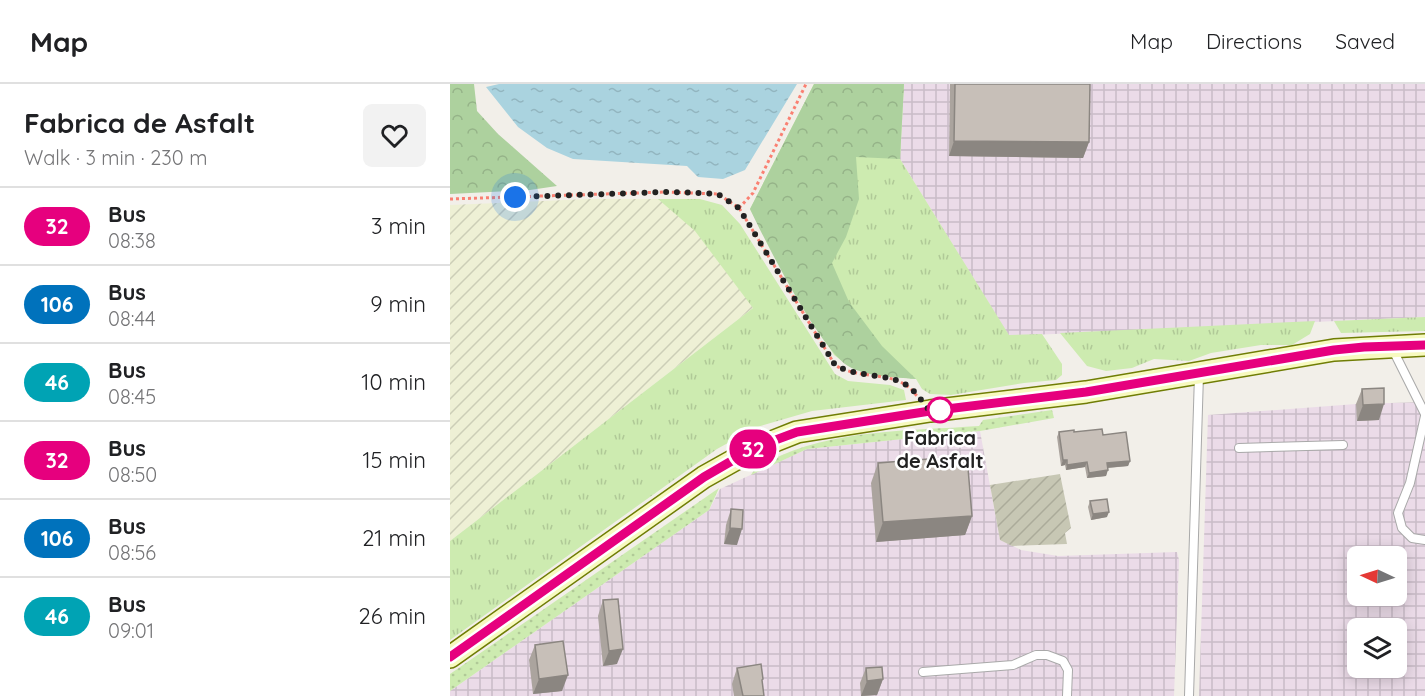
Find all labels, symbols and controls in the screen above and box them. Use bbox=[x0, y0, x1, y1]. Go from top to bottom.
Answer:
text: Map bbox=[30, 24, 88, 59]
text: Map bbox=[1130, 28, 1173, 54]
text: Directions bbox=[1206, 28, 1302, 54]
text: Saved bbox=[1335, 28, 1395, 54]
button: heart bbox=[363, 104, 426, 167]
text: Fabrica de Asfalt bbox=[24, 105, 255, 140]
text: Walk · 3 min · 230 m bbox=[24, 145, 207, 170]
your location bbox=[500, 182, 530, 212]
text: Bus bbox=[108, 200, 146, 228]
text: 3 min bbox=[371, 212, 426, 240]
text: 32 bbox=[45, 213, 69, 239]
text: 08:38 bbox=[108, 228, 156, 253]
text: Bus bbox=[108, 278, 146, 306]
text: 9 min bbox=[370, 290, 426, 318]
text: 106 bbox=[41, 291, 73, 317]
text: 08:44 bbox=[108, 306, 156, 331]
text: Bus bbox=[108, 356, 146, 384]
text: 10 min bbox=[361, 368, 426, 396]
text: 46 bbox=[45, 369, 69, 395]
text: 08:45 bbox=[108, 384, 156, 409]
marker: Fabrica de Asfalt bbox=[927, 397, 953, 423]
place label: Fabrica de Asfalt bbox=[896, 425, 984, 473]
line badge: 32 bbox=[726, 430, 780, 469]
text: Bus bbox=[108, 434, 146, 462]
text: 32 bbox=[741, 436, 765, 462]
text: 15 min bbox=[362, 446, 426, 474]
text: 32 bbox=[45, 447, 69, 473]
text: 08:50 bbox=[108, 462, 157, 487]
text: Bus bbox=[108, 512, 146, 540]
text: 21 min bbox=[362, 524, 426, 552]
text: 106 bbox=[41, 525, 73, 551]
text: 08:56 bbox=[108, 540, 156, 565]
north arrow bbox=[1347, 546, 1407, 606]
map controls bbox=[1347, 546, 1407, 678]
text: Bus bbox=[108, 590, 146, 618]
text: 26 min bbox=[358, 602, 426, 630]
text: 46 bbox=[45, 603, 69, 629]
text: 09:01 bbox=[108, 618, 154, 643]
button: layers bbox=[1347, 618, 1407, 678]

